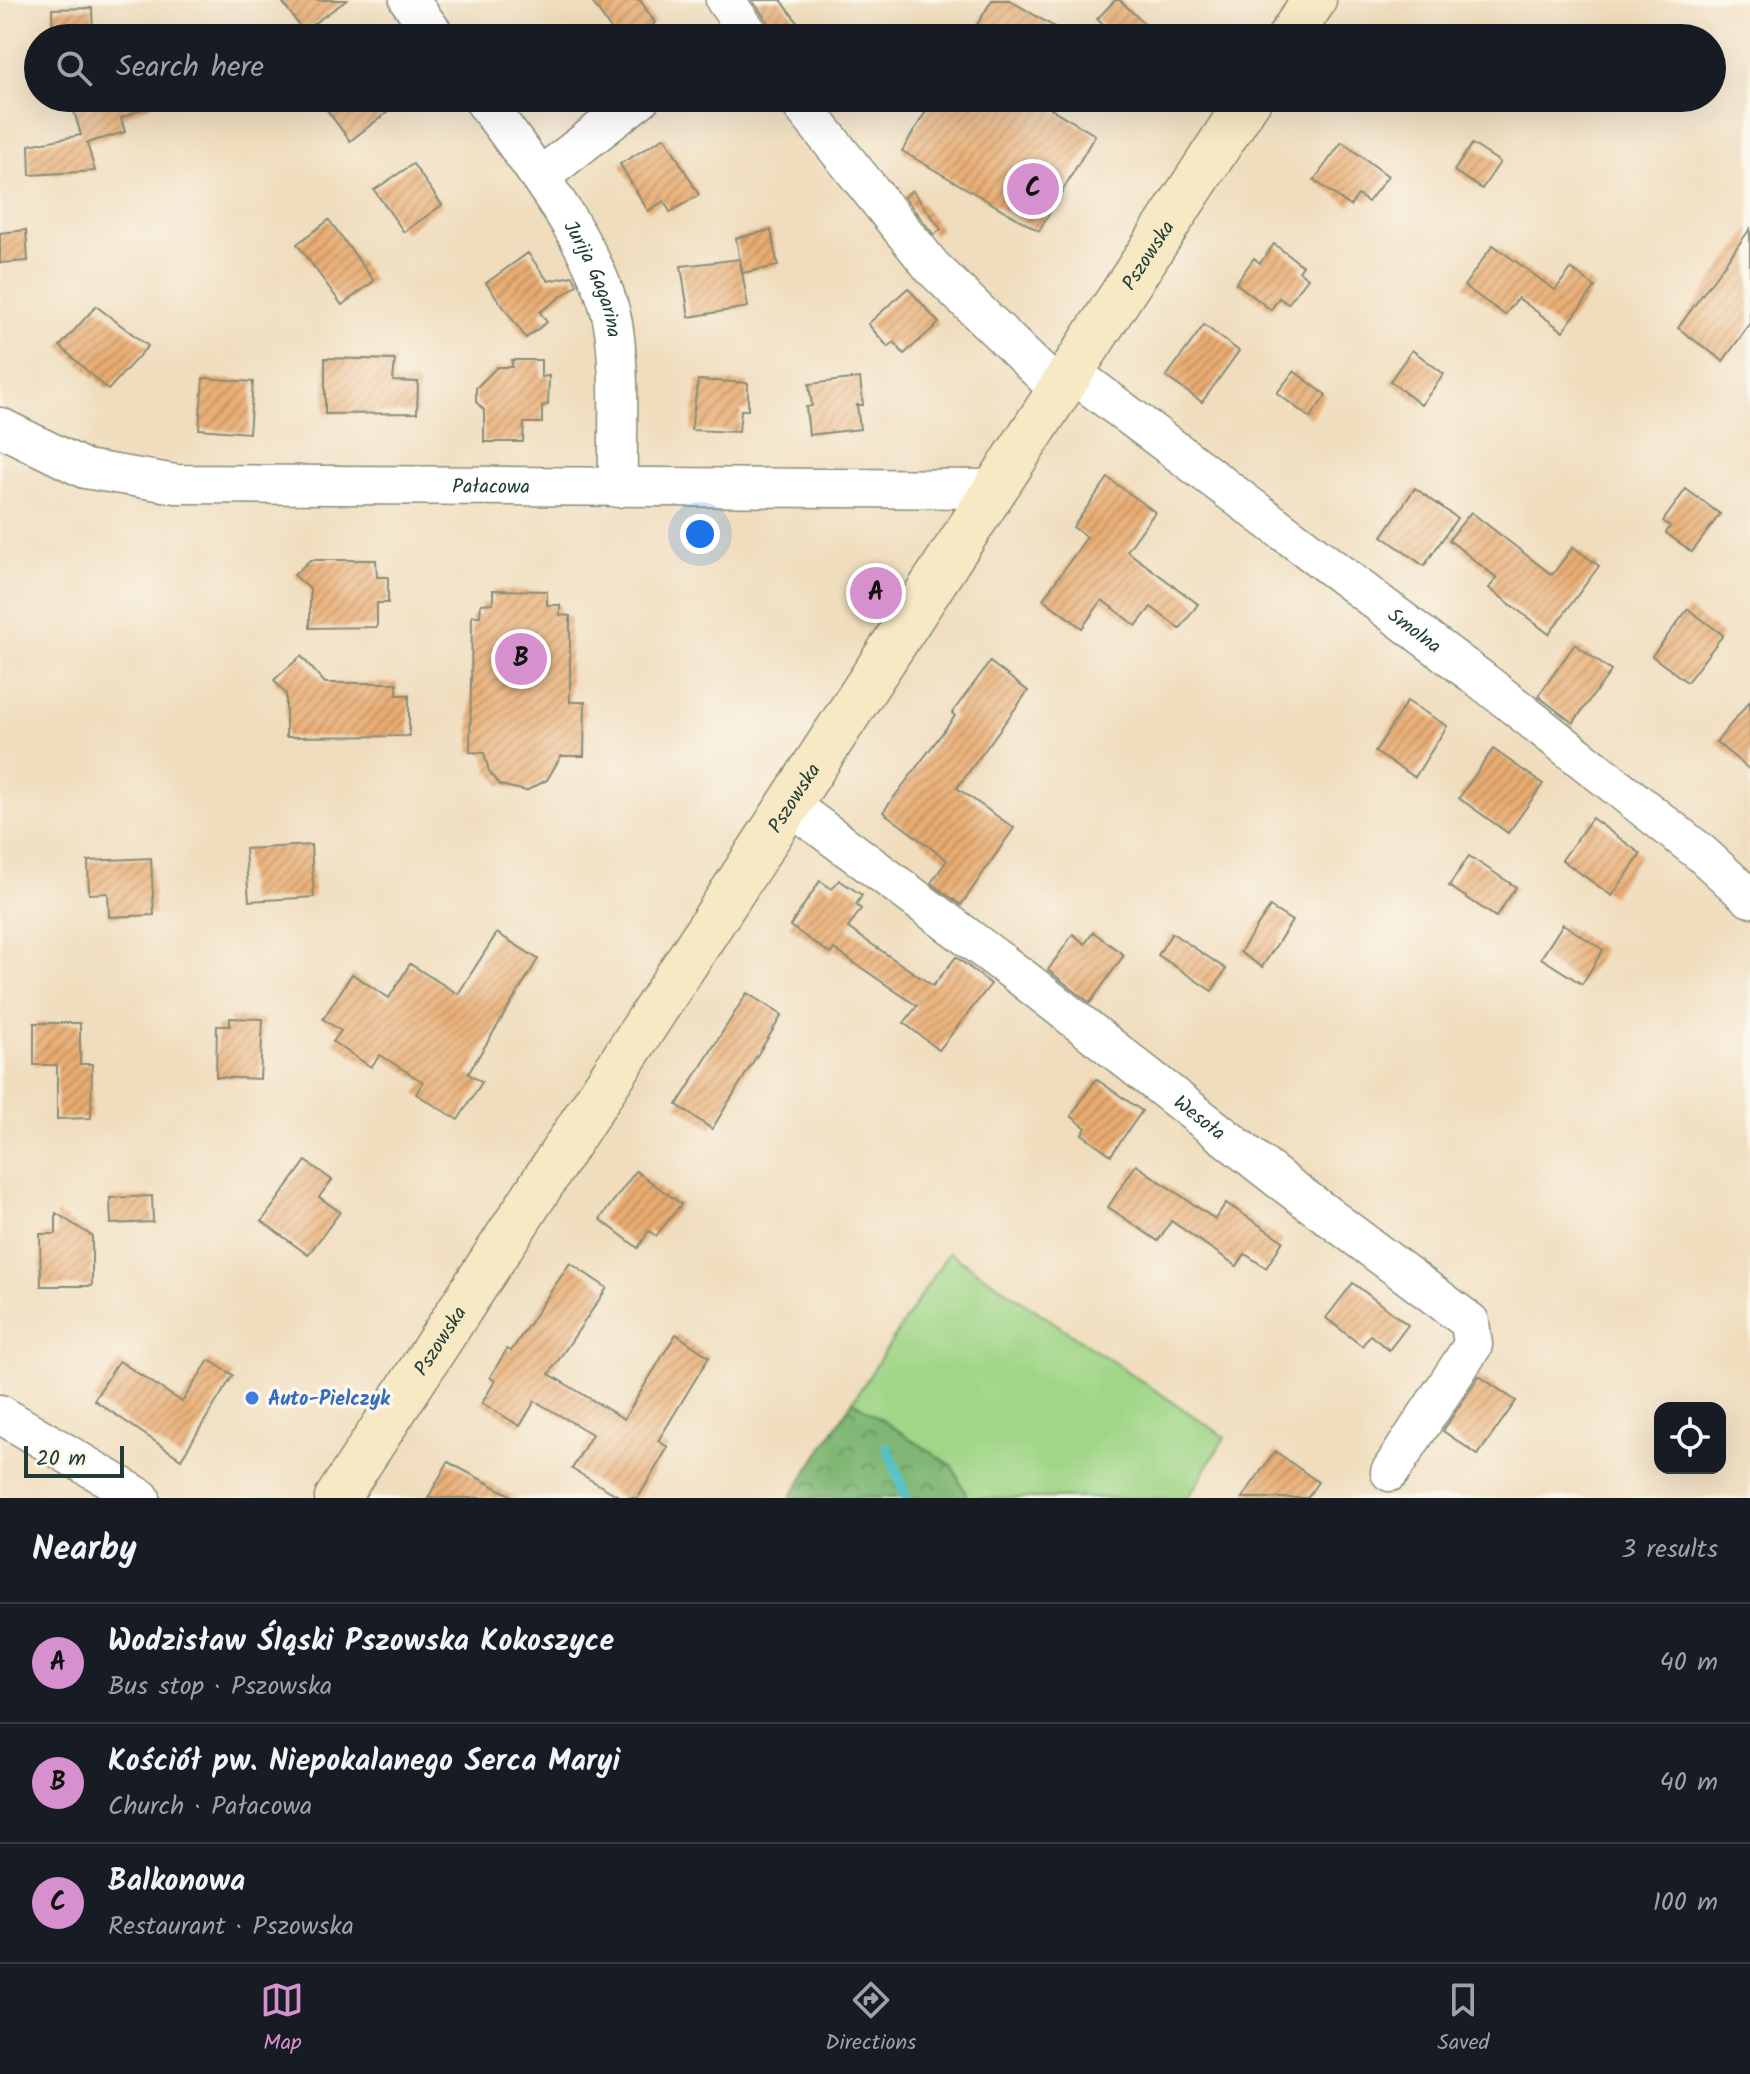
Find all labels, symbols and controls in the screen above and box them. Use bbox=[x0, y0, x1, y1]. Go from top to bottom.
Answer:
search box bbox=[24, 24, 1726, 112]
text: Search here bbox=[116, 44, 264, 92]
icon: search bbox=[52, 46, 96, 90]
pin: C bbox=[1007, 159, 1059, 219]
street label: Jurija Gagarina bbox=[554, 215, 629, 339]
street label: Pszowska bbox=[1115, 215, 1184, 297]
street label: Pałacowa bbox=[452, 472, 530, 504]
your location bbox=[680, 514, 720, 554]
pin: A bbox=[850, 563, 902, 623]
street label: Smolna bbox=[1380, 601, 1448, 663]
pin: B bbox=[495, 629, 547, 689]
street label: Pszowska bbox=[761, 757, 830, 840]
street label: Wesoła bbox=[1166, 1088, 1232, 1150]
street label: Pszowska bbox=[407, 1300, 476, 1383]
place label: Auto-Pielczyk bbox=[268, 1384, 391, 1416]
marker: Auto-Pielczyk bbox=[243, 1389, 261, 1407]
map controls bbox=[1654, 1402, 1726, 1474]
button: locate bbox=[1654, 1402, 1726, 1474]
scale bar bbox=[24, 1442, 124, 1478]
text: 20 m bbox=[36, 1442, 86, 1477]
text: Nearby bbox=[32, 1523, 137, 1577]
text: 3 results bbox=[1621, 1529, 1718, 1571]
text: Wodzisław Śląski Pszowska Kokoszyce bbox=[108, 1618, 614, 1666]
text: A bbox=[50, 1642, 66, 1684]
text: 40 m bbox=[1660, 1642, 1718, 1684]
text: Bus stop · Pszowska bbox=[108, 1666, 332, 1708]
text: Kościół pw. Niepokalanego Serca Maryi bbox=[108, 1738, 620, 1786]
text: B bbox=[50, 1762, 66, 1804]
text: 40 m bbox=[1660, 1762, 1718, 1804]
text: Church · Pałacowa bbox=[108, 1786, 312, 1828]
text: Balkonowa bbox=[108, 1858, 245, 1906]
text: C bbox=[50, 1882, 66, 1924]
text: 100 m bbox=[1653, 1882, 1718, 1924]
text: Restaurant · Pszowska bbox=[108, 1906, 354, 1948]
tab: Map bbox=[260, 1978, 304, 2061]
tab: Directions bbox=[825, 1978, 917, 2061]
tab: Saved bbox=[1437, 1978, 1490, 2061]

